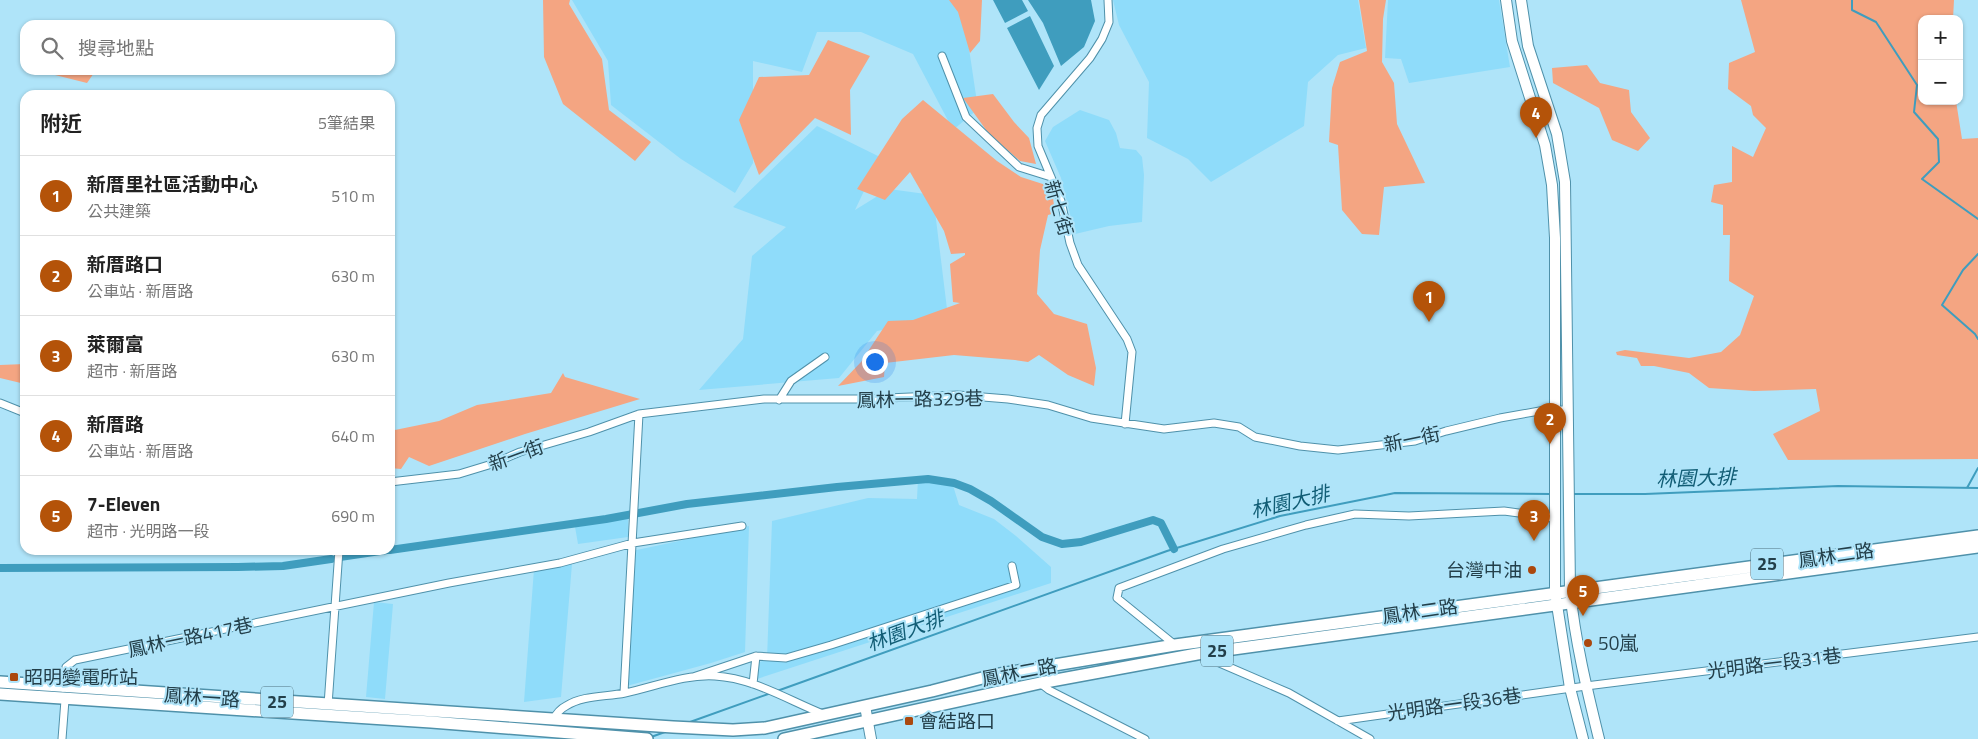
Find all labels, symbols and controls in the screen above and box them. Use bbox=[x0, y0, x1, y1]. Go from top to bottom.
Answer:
map controls bbox=[1918, 15, 1963, 105]
button: + bbox=[1918, 15, 1963, 60]
search box bbox=[20, 20, 395, 75]
text: 搜尋地點 bbox=[78, 33, 154, 62]
icon: search bbox=[38, 34, 66, 62]
button: − bbox=[1918, 60, 1963, 105]
pin: 4 bbox=[1520, 97, 1552, 138]
text: 附近 bbox=[40, 107, 82, 139]
text: 5筆結果 bbox=[318, 111, 375, 135]
text: 新厝里社區活動中心 bbox=[87, 169, 258, 198]
street label: 新七街 bbox=[1038, 176, 1081, 239]
text: 1 bbox=[52, 184, 60, 208]
text: 510 m bbox=[331, 184, 375, 208]
text: 公共建築 bbox=[87, 199, 151, 223]
text: 新厝路口 bbox=[87, 249, 163, 278]
text: 2 bbox=[52, 264, 60, 288]
text: 630 m bbox=[331, 264, 375, 288]
text: 公車站 · 新厝路 bbox=[87, 279, 194, 303]
pin: 1 bbox=[1413, 281, 1445, 322]
text: 萊爾富 bbox=[87, 329, 144, 358]
text: 3 bbox=[52, 344, 60, 368]
text: 630 m bbox=[331, 344, 375, 368]
your location bbox=[862, 349, 888, 375]
text: 超市 · 新厝路 bbox=[87, 359, 178, 383]
street label: 鳳林一路329巷 bbox=[856, 383, 984, 414]
pin: 2 bbox=[1534, 403, 1566, 444]
text: 新厝路 bbox=[87, 409, 144, 438]
street label: 新一街 bbox=[1381, 418, 1443, 459]
text: 4 bbox=[52, 424, 60, 448]
text: 640 m bbox=[331, 424, 375, 448]
street label: 新一街 bbox=[484, 431, 548, 478]
text: 公車站 · 新厝路 bbox=[87, 439, 194, 463]
water label: 林園大排 bbox=[1655, 461, 1739, 494]
water label: 林園大排 bbox=[1247, 477, 1335, 526]
text: 7-Eleven bbox=[87, 489, 160, 518]
pin: 3 bbox=[1518, 500, 1550, 541]
text: 5 bbox=[52, 504, 60, 528]
text: 690 m bbox=[331, 504, 375, 528]
text: 超市 · 光明路一段 bbox=[87, 519, 210, 543]
street label: 鳳林二路 bbox=[1796, 535, 1876, 574]
road number: 25 bbox=[1751, 548, 1783, 580]
place label: 台灣中油 bbox=[1446, 555, 1522, 584]
marker: 台灣中油 bbox=[1526, 564, 1538, 576]
pin: 5 bbox=[1567, 575, 1599, 616]
street label: 鳳林二路 bbox=[1380, 591, 1460, 630]
water label: 林園大排 bbox=[862, 601, 951, 659]
street label: 鳳林一路417巷 bbox=[125, 609, 255, 664]
place label: 50嵐 bbox=[1598, 628, 1638, 657]
road number: 25 bbox=[1201, 636, 1233, 666]
marker: 50嵐 bbox=[1582, 637, 1594, 649]
street label: 光明路一段31巷 bbox=[1705, 640, 1843, 685]
street label: 鳳林二路 bbox=[979, 650, 1059, 693]
place label: 昭明變電所站 bbox=[24, 662, 138, 691]
marker: 昭明變電所站 bbox=[8, 671, 20, 683]
street label: 鳳林一路 bbox=[163, 679, 241, 714]
street label: 光明路一段36巷 bbox=[1385, 680, 1523, 727]
road number: 25 bbox=[261, 686, 293, 718]
place label: 會結路口 bbox=[919, 706, 995, 735]
marker: 會結路口 bbox=[903, 715, 915, 727]

